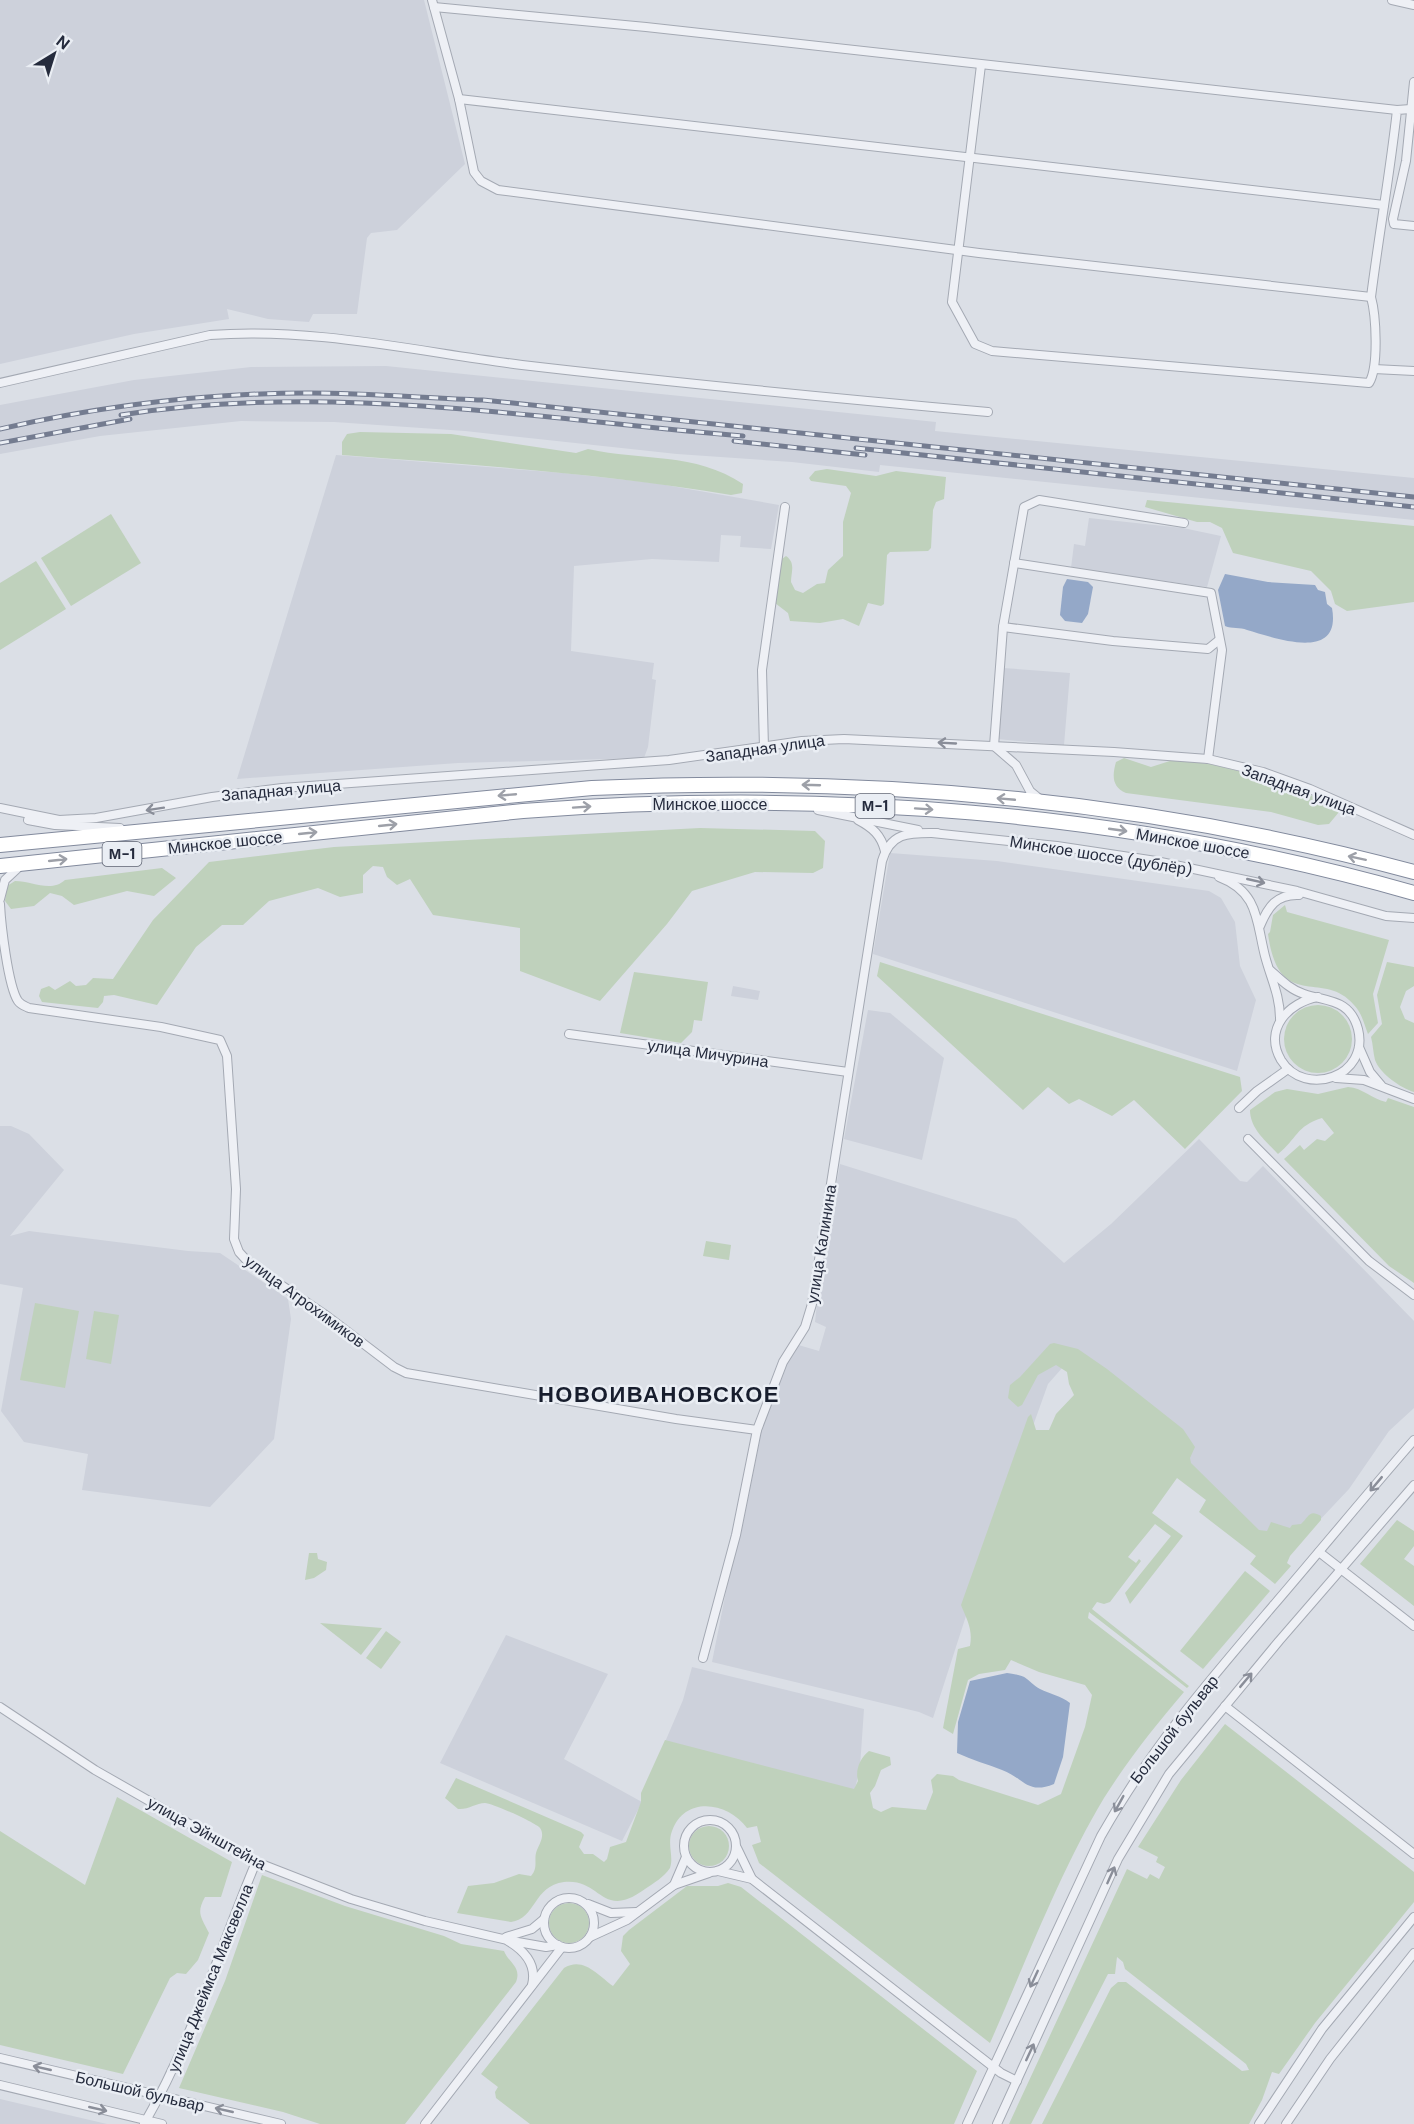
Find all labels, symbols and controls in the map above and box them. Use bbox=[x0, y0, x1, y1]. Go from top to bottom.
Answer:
north arrow bbox=[24, 24, 84, 84]
text: N bbox=[52, 31, 74, 54]
street label: Западная улица bbox=[704, 730, 826, 767]
one-way arrow bbox=[938, 738, 958, 749]
street label: Западная улица bbox=[1239, 759, 1359, 820]
street label: Западная улица bbox=[220, 775, 342, 806]
one-way arrow bbox=[802, 779, 822, 790]
one-way arrow bbox=[498, 790, 518, 801]
one-way arrow bbox=[996, 793, 1016, 804]
street label: Минское шоссе bbox=[653, 794, 768, 815]
road number: М-1 bbox=[856, 794, 894, 818]
one-way arrow bbox=[572, 801, 592, 812]
one-way arrow bbox=[145, 803, 165, 814]
one-way arrow bbox=[913, 804, 933, 815]
one-way arrow bbox=[378, 819, 397, 830]
street label: Минское шоссе bbox=[1134, 823, 1251, 864]
one-way arrow bbox=[1107, 825, 1127, 836]
street label: Минское шоссе bbox=[167, 826, 283, 859]
one-way arrow bbox=[297, 828, 317, 839]
street label: Минское шоссе (дублёр) bbox=[1008, 831, 1194, 880]
road number: М-1 bbox=[102, 842, 142, 866]
one-way arrow bbox=[1348, 851, 1367, 863]
one-way arrow bbox=[48, 855, 68, 866]
one-way arrow bbox=[1246, 876, 1265, 888]
street label: улица Мичурина bbox=[646, 1035, 770, 1072]
street label: улица Калинина bbox=[802, 1183, 841, 1305]
street label: улица Агрохимиков bbox=[240, 1251, 369, 1352]
district label: НОВОИВАНОВСКОЕ bbox=[538, 1380, 780, 1409]
one-way arrow bbox=[1369, 1476, 1382, 1492]
street label: Большой бульвар bbox=[1126, 1671, 1223, 1788]
one-way arrow bbox=[1239, 1672, 1252, 1688]
street label: улица Эйнштейна bbox=[143, 1792, 270, 1875]
one-way arrow bbox=[1113, 1795, 1125, 1812]
one-way arrow bbox=[1106, 1866, 1118, 1884]
street label: улица Джеймса Максвелла bbox=[163, 1881, 258, 2076]
one-way arrow bbox=[1027, 1970, 1039, 1988]
one-way arrow bbox=[1025, 2043, 1036, 2061]
one-way arrow bbox=[33, 2061, 52, 2073]
street label: Большой бульвар bbox=[73, 2066, 207, 2117]
one-way arrow bbox=[88, 2103, 107, 2115]
one-way arrow bbox=[215, 2104, 234, 2116]

